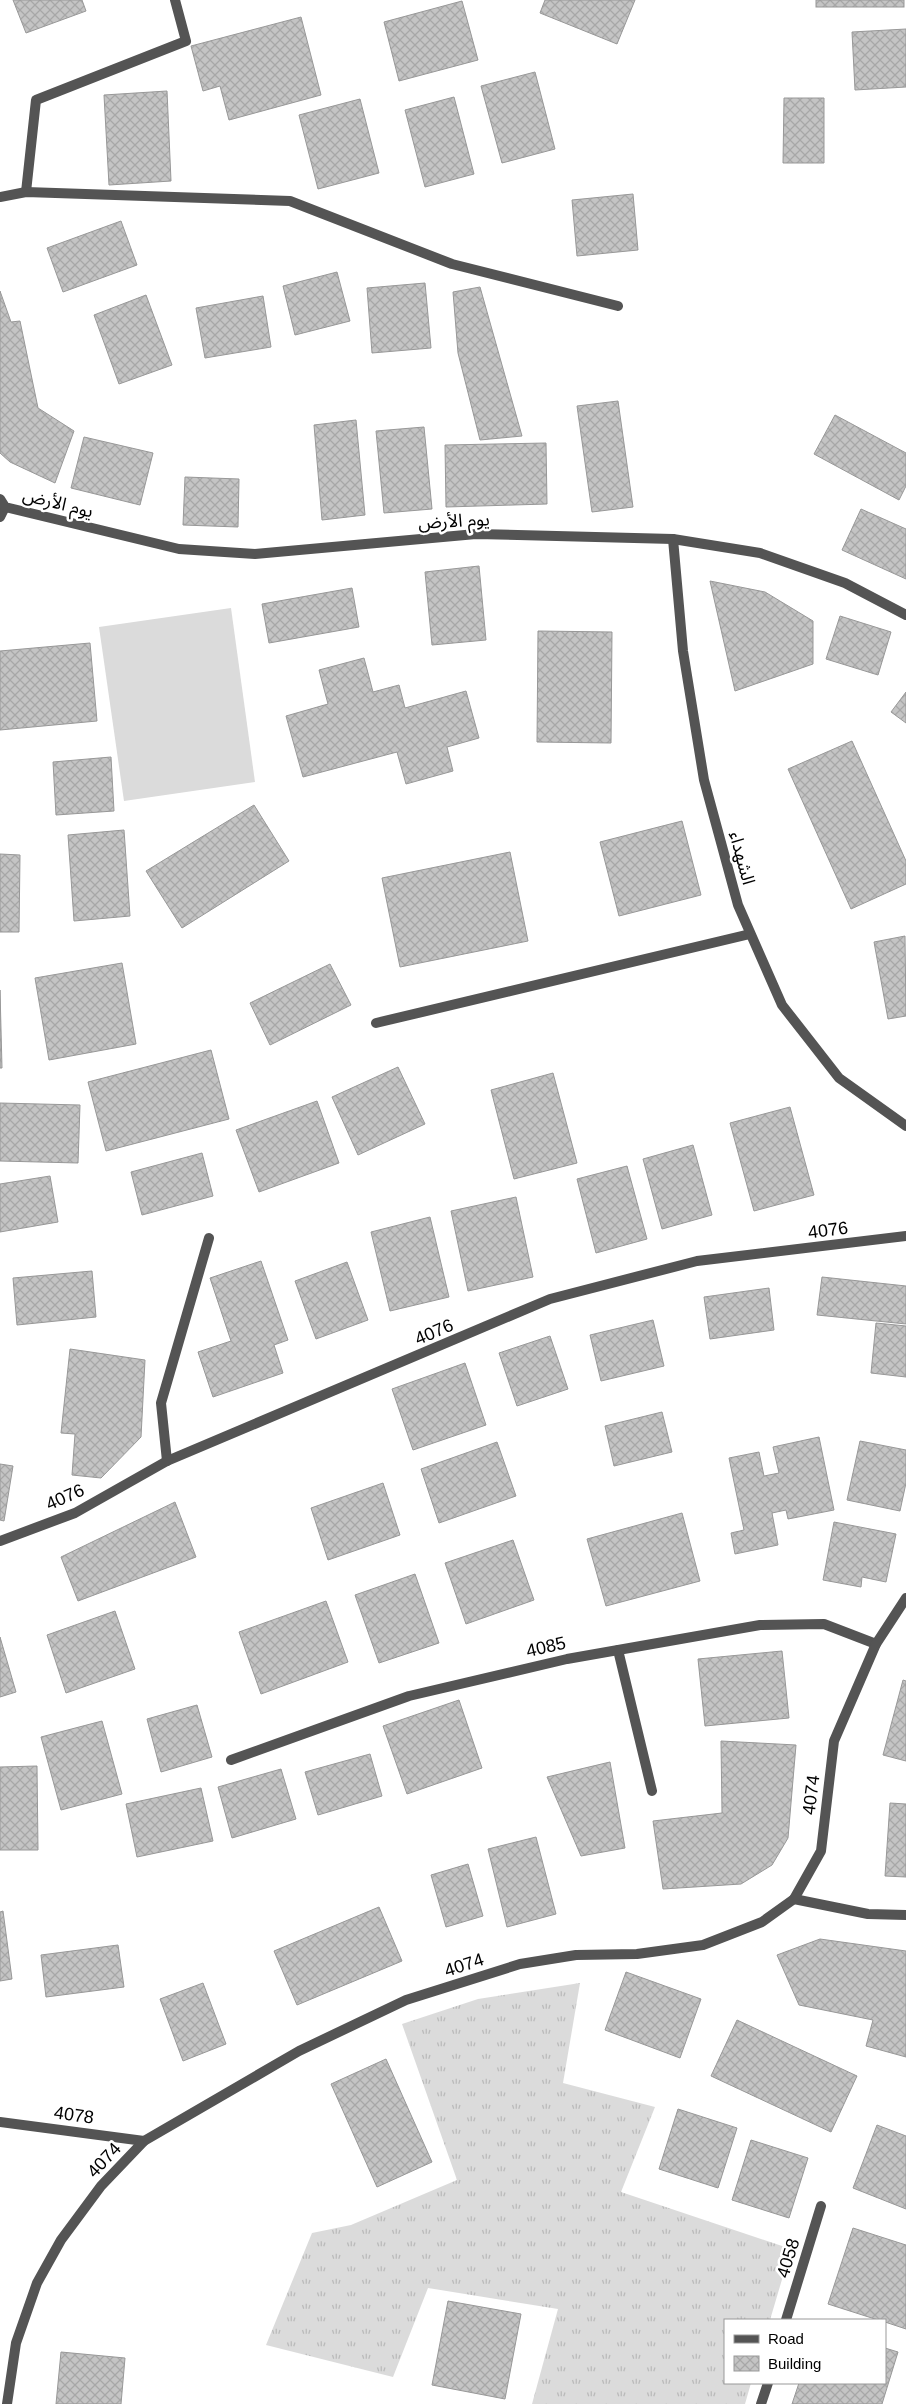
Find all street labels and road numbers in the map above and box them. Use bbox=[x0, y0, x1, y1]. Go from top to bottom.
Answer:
street label: يوم الأرض bbox=[20, 485, 95, 525]
street label: يوم الأرض bbox=[418, 509, 491, 537]
street label: الشهداء bbox=[725, 829, 759, 887]
street label: 4076 bbox=[807, 1218, 849, 1242]
street label: 4076 bbox=[412, 1315, 456, 1349]
street label: 4076 bbox=[43, 1480, 87, 1514]
street label: 4085 bbox=[524, 1633, 568, 1661]
street label: 4074 bbox=[799, 1774, 823, 1816]
street label: 4074 bbox=[442, 1949, 486, 1981]
street label: 4078 bbox=[53, 2102, 95, 2128]
street label: 4074 bbox=[83, 2139, 125, 2181]
street label: 4058 bbox=[773, 2236, 803, 2280]

